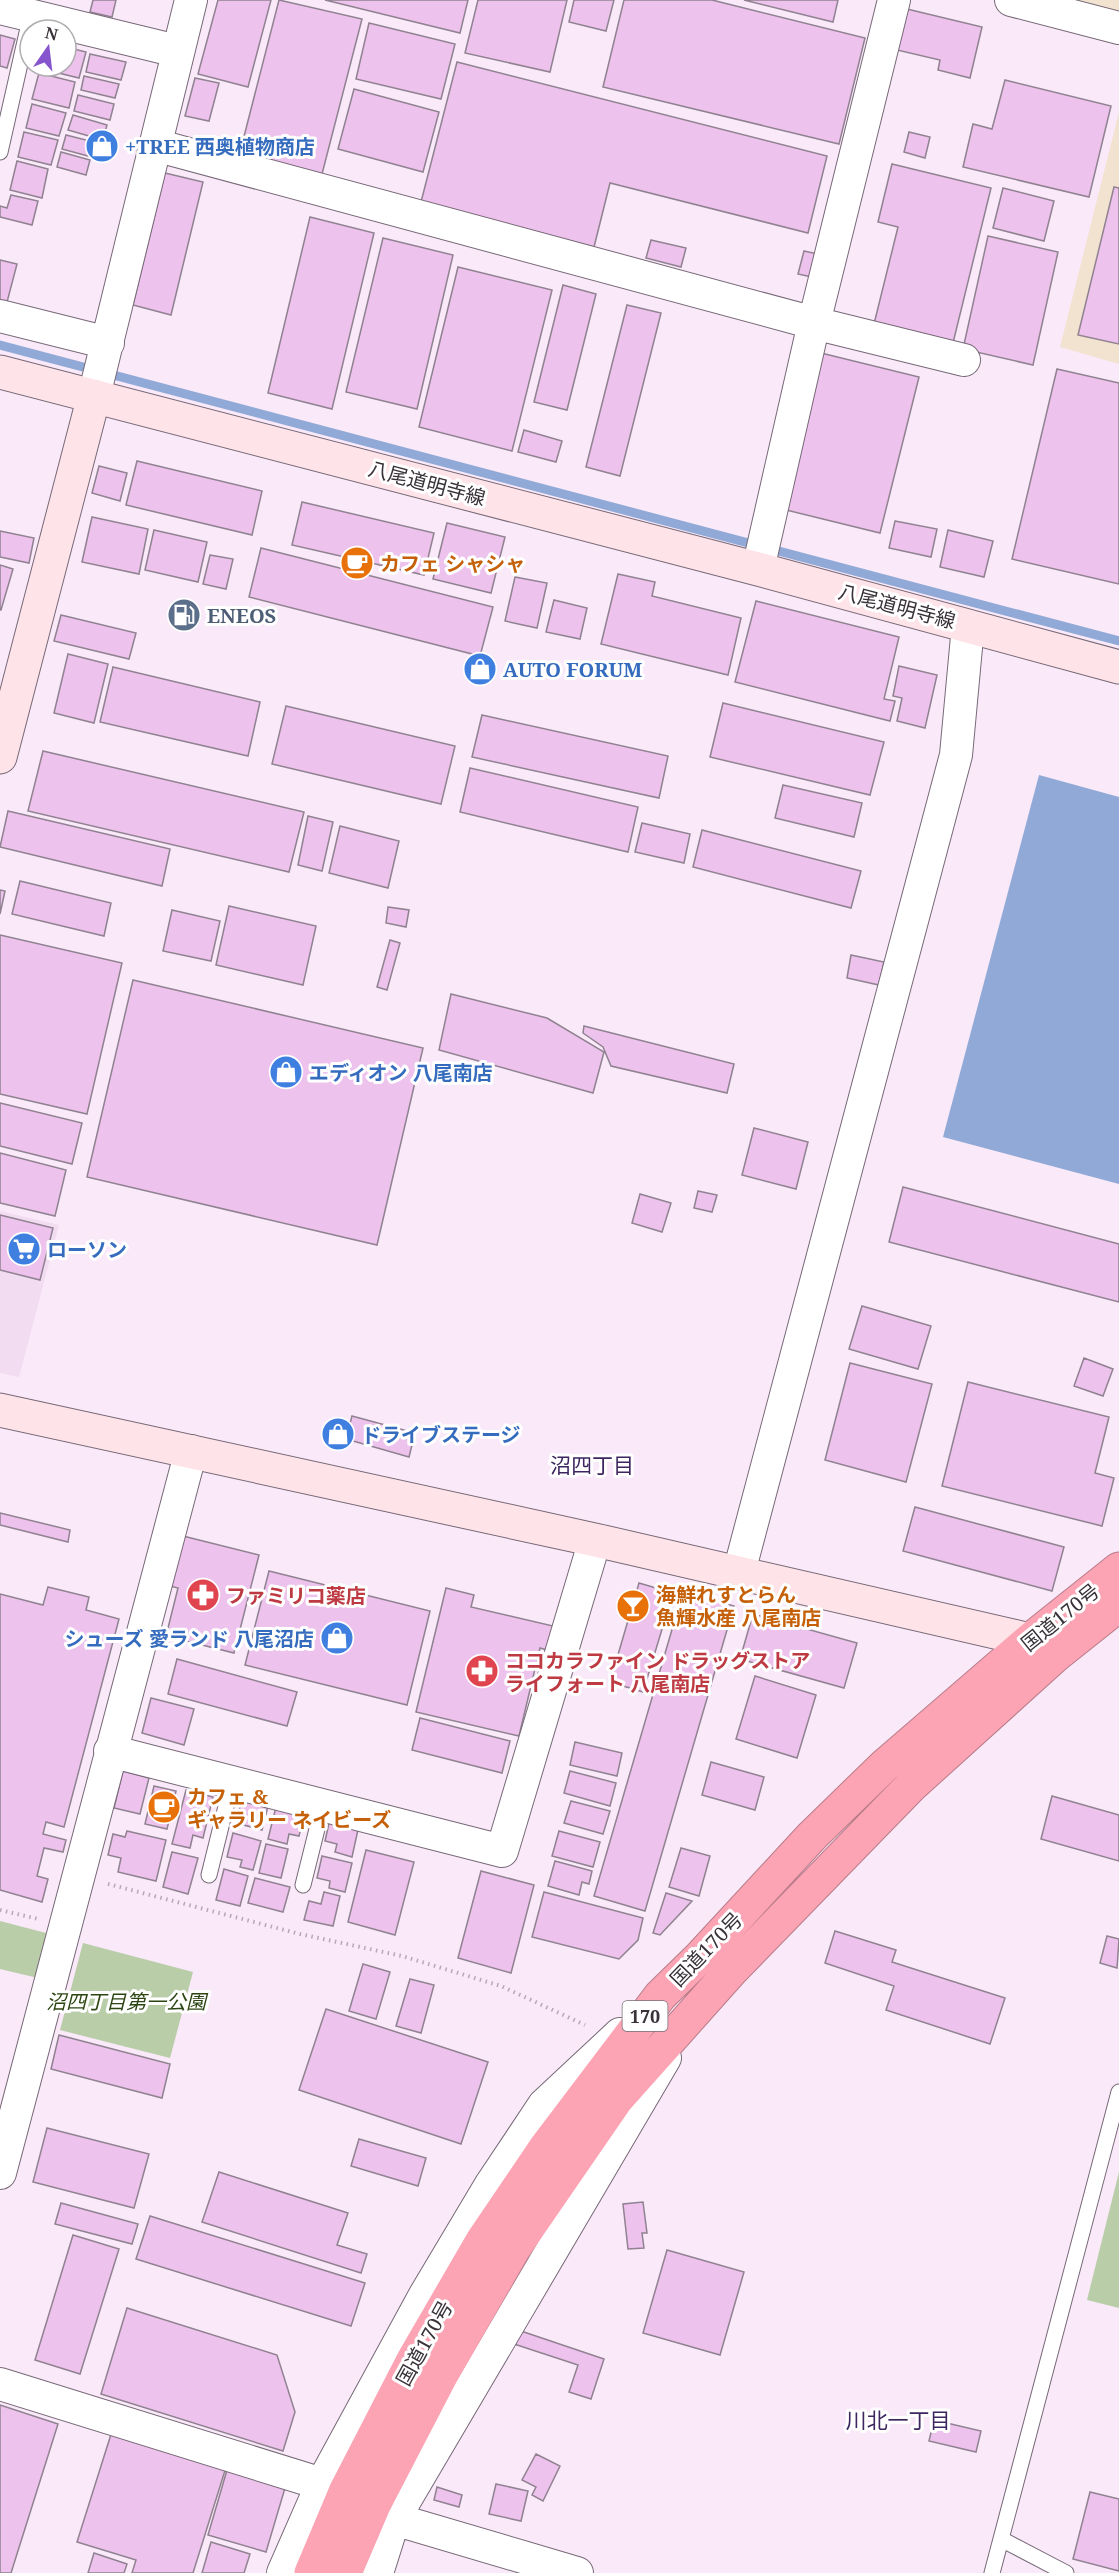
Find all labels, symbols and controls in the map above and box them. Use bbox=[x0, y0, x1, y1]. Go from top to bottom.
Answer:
north arrow bbox=[18, 18, 78, 78]
text: N bbox=[43, 21, 61, 46]
shop icon: +TREE 西奥植物商店 bbox=[84, 128, 120, 164]
place label: +TREE 西奥植物商店 bbox=[125, 133, 315, 160]
street label: 八尾道明寺線 bbox=[366, 454, 488, 512]
cafe icon: カフェ シャシャ bbox=[339, 545, 375, 581]
place label: カフェ シャシャ bbox=[380, 550, 525, 577]
street label: 八尾道明寺線 bbox=[836, 577, 958, 635]
fuel station icon: ENEOS bbox=[166, 597, 202, 633]
place label: ENEOS bbox=[207, 602, 276, 629]
shop icon: AUTO FORUM bbox=[462, 651, 498, 687]
place label: AUTO FORUM bbox=[503, 656, 642, 683]
shop icon: エディオン 八尾南店 bbox=[268, 1054, 304, 1090]
place label: エディオン 八尾南店 bbox=[309, 1059, 493, 1086]
supermarket icon: ローソン bbox=[6, 1231, 42, 1267]
place label: ローソン bbox=[47, 1236, 127, 1263]
shop icon: ドライブステージ bbox=[320, 1416, 356, 1452]
place label: ドライブステージ bbox=[361, 1421, 521, 1448]
district label: 沼四丁目 bbox=[550, 1451, 634, 1479]
pharmacy icon: ファミリコ薬店 bbox=[185, 1577, 221, 1613]
street label: 国道170号 bbox=[1015, 1577, 1105, 1657]
place label: 海鮮れすとらん 魚輝水産 八尾南店 bbox=[656, 1581, 821, 1631]
place label: ファミリコ薬店 bbox=[226, 1582, 366, 1609]
bar icon: 海鮮れすとらん 魚輝水産 八尾南店 bbox=[615, 1588, 651, 1624]
shop icon: シューズ 愛ランド 八尾沼店 bbox=[319, 1620, 355, 1656]
place label: シューズ 愛ランド 八尾沼店 bbox=[65, 1625, 314, 1652]
place label: ココカラファイン ドラッグストア ライフォート 八尾南店 bbox=[505, 1647, 810, 1697]
pharmacy icon: ココカラファイン ドラッグストア ライフォート 八尾南店 bbox=[464, 1653, 500, 1689]
place label: カフェ & ギャラリー ネイビーズ bbox=[187, 1783, 391, 1833]
cafe icon: カフェ & ギャラリー ネイビーズ bbox=[146, 1789, 182, 1825]
street label: 国道170号 bbox=[664, 1906, 748, 1992]
park label: 沼四丁目第一公園 bbox=[46, 1988, 209, 2015]
road number: 170 bbox=[622, 2001, 668, 2031]
street label: 国道170号 bbox=[390, 2296, 458, 2390]
district label: 川北一丁目 bbox=[846, 2406, 951, 2434]

